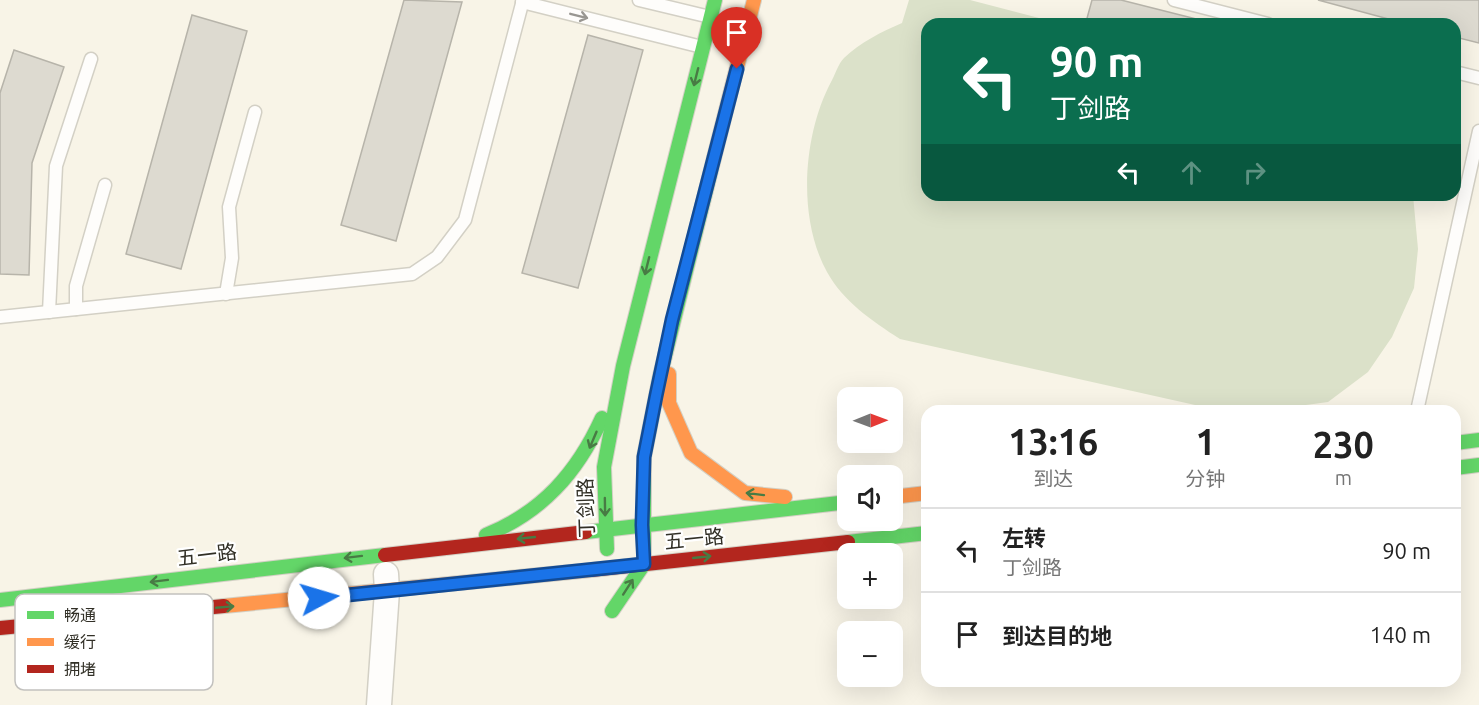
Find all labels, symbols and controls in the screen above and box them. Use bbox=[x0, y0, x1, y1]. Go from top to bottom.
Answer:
pin bbox=[711, 7, 762, 69]
one-way arrow bbox=[569, 10, 588, 22]
icon: arrive bbox=[720, 16, 753, 49]
text: 90 m bbox=[1050, 38, 1144, 85]
icon: left bbox=[951, 42, 1029, 120]
one-way arrow bbox=[689, 67, 701, 86]
text: 丁剑路 bbox=[1050, 93, 1131, 123]
icon: left bbox=[1112, 156, 1145, 189]
icon: ahead bbox=[1175, 156, 1208, 189]
icon: right bbox=[1238, 156, 1271, 189]
one-way arrow bbox=[641, 256, 653, 275]
north arrow bbox=[837, 387, 903, 453]
map controls bbox=[837, 387, 903, 687]
text: 13:16 bbox=[1008, 421, 1098, 462]
text: 1 bbox=[1195, 421, 1216, 462]
text: 230 bbox=[1313, 424, 1374, 465]
one-way arrow bbox=[587, 430, 598, 449]
button: sound bbox=[837, 465, 903, 531]
text: m bbox=[1335, 466, 1352, 489]
text: 到达 bbox=[1033, 467, 1073, 490]
text: 分钟 bbox=[1186, 467, 1226, 490]
street label: 丁剑路 bbox=[573, 478, 598, 538]
one-way arrow bbox=[746, 488, 765, 499]
one-way arrow bbox=[599, 497, 611, 517]
street label: 五一路 bbox=[663, 524, 725, 553]
text: 左转 bbox=[1002, 525, 1046, 550]
one-way arrow bbox=[517, 533, 537, 544]
icon: left bbox=[951, 534, 984, 567]
text: 90 m bbox=[1382, 538, 1431, 563]
street label: 五一路 bbox=[176, 539, 238, 570]
button: + bbox=[837, 543, 903, 609]
one-way arrow bbox=[344, 552, 364, 563]
one-way arrow bbox=[691, 552, 711, 563]
text: 丁剑路 bbox=[1002, 556, 1062, 579]
position arrow bbox=[287, 566, 351, 630]
one-way arrow bbox=[150, 575, 170, 586]
one-way arrow bbox=[622, 580, 634, 596]
legend bbox=[15, 594, 213, 690]
one-way arrow bbox=[215, 601, 235, 612]
text: 畅通 bbox=[64, 606, 96, 624]
icon: arrive bbox=[951, 618, 984, 651]
button: − bbox=[837, 621, 903, 687]
text: 140 m bbox=[1370, 622, 1431, 647]
text: 到达目的地 bbox=[1002, 623, 1112, 648]
text: 缓行 bbox=[64, 633, 96, 651]
text: 拥堵 bbox=[64, 660, 96, 678]

